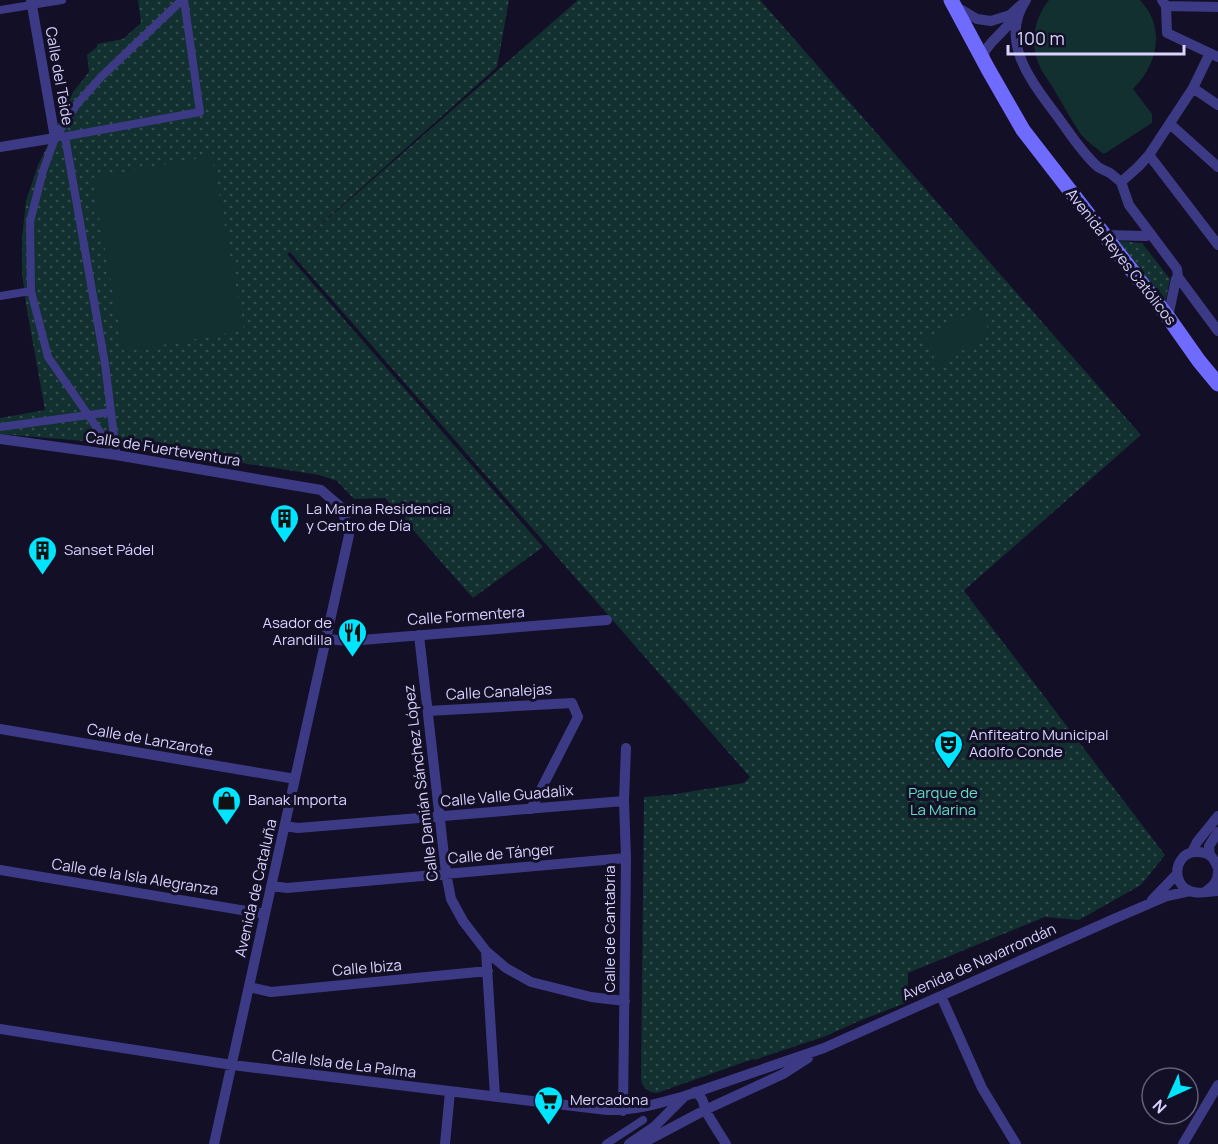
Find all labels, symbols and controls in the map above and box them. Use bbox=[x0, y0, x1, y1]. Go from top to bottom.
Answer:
scale bar bbox=[1008, 18, 1184, 56]
street label: Calle del Teide bbox=[40, 25, 79, 127]
text: 100 m bbox=[1017, 26, 1065, 50]
street label: Avenida Reyes Católicos bbox=[1061, 184, 1181, 329]
street label: Calle de Fuerteventura bbox=[84, 426, 242, 471]
place label: La Marina Residencia y Centro de Día bbox=[306, 498, 451, 536]
building icon: La Marina Residencia y Centro de Día bbox=[269, 502, 301, 544]
building icon: Sanset Pádel bbox=[27, 534, 59, 576]
place label: Sanset Pádel bbox=[64, 539, 154, 560]
street label: Calle Formentera bbox=[407, 601, 525, 630]
place label: Asador de Arandilla bbox=[262, 612, 332, 650]
restaurant icon: Asador de Arandilla bbox=[337, 616, 369, 658]
street label: Calle Canalejas bbox=[445, 678, 553, 705]
street label: Calle Damián Sánchez López bbox=[398, 683, 443, 883]
street label: Calle de Lanzarote bbox=[85, 718, 215, 761]
place label: Anfiteatro Municipal Adolfo Conde bbox=[969, 724, 1108, 762]
theatre icon: Anfiteatro Municipal Adolfo Conde bbox=[932, 728, 964, 770]
street label: Calle Valle Guadalix bbox=[440, 779, 574, 812]
park label: Parque de La Marina bbox=[908, 782, 978, 820]
shop icon: Banak Importa bbox=[211, 784, 243, 826]
place label: Banak Importa bbox=[248, 789, 347, 810]
street label: Avenida de Cataluña bbox=[229, 817, 282, 959]
street label: Calle de Tánger bbox=[447, 838, 556, 869]
street label: Calle de la Isla Alegranza bbox=[50, 853, 220, 900]
street label: Calle de Cantabria bbox=[599, 866, 620, 992]
street label: Avenida de Navarrondán bbox=[899, 918, 1059, 1005]
street label: Calle Ibiza bbox=[331, 954, 403, 981]
street label: Calle Isla de La Palma bbox=[271, 1044, 417, 1083]
north arrow bbox=[1140, 1066, 1200, 1126]
supermarket icon: Mercadona bbox=[533, 1084, 565, 1126]
place label: Mercadona bbox=[570, 1089, 648, 1110]
text: N bbox=[1148, 1095, 1171, 1118]

